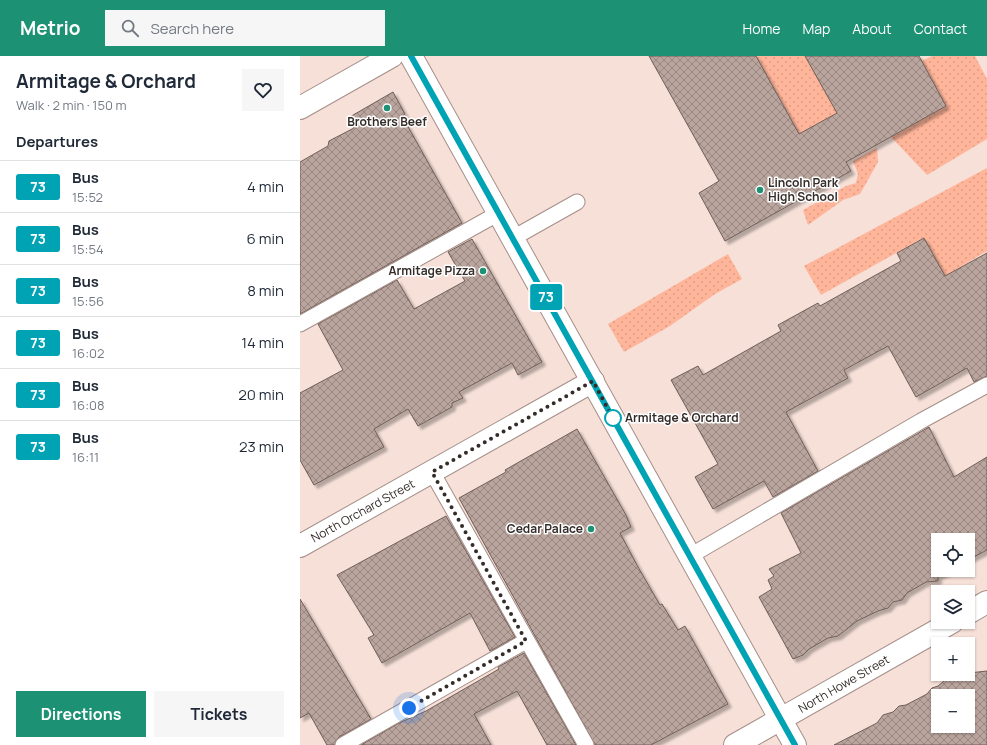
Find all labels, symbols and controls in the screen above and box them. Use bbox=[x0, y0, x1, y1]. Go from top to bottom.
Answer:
search box bbox=[105, 10, 385, 46]
text: Metrio bbox=[20, 15, 81, 41]
icon: search bbox=[119, 17, 141, 39]
text: Search here bbox=[151, 18, 234, 39]
text: Home bbox=[743, 19, 780, 38]
text: Map bbox=[802, 19, 830, 38]
text: About bbox=[852, 19, 892, 38]
text: Contact bbox=[914, 19, 967, 38]
text: Armitage & Orchard bbox=[16, 68, 196, 94]
button: heart bbox=[242, 69, 284, 111]
text: Walk · 2 min · 150 m bbox=[16, 96, 127, 114]
marker: Brothers Beef bbox=[382, 103, 392, 113]
place label: Brothers Beef bbox=[347, 113, 427, 130]
text: Departures bbox=[16, 131, 98, 152]
text: Bus bbox=[72, 167, 99, 188]
place label: Lincoln Park High School bbox=[768, 174, 839, 205]
text: 4 min bbox=[247, 176, 284, 197]
text: 73 bbox=[30, 177, 46, 196]
marker: Lincoln Park High School bbox=[755, 185, 765, 195]
text: 15:52 bbox=[72, 188, 103, 206]
text: Bus bbox=[72, 219, 99, 240]
text: 6 min bbox=[247, 228, 284, 249]
text: 73 bbox=[30, 229, 46, 248]
text: 15:54 bbox=[72, 240, 104, 258]
place label: Armitage Pizza bbox=[389, 262, 475, 279]
marker: Armitage Pizza bbox=[478, 266, 488, 276]
text: Bus bbox=[72, 271, 99, 292]
text: 8 min bbox=[247, 280, 284, 301]
text: 73 bbox=[30, 281, 46, 300]
line badge: 73 bbox=[528, 284, 564, 310]
text: 73 bbox=[538, 287, 554, 306]
text: 15:56 bbox=[72, 292, 104, 310]
text: Bus bbox=[72, 323, 99, 344]
text: 14 min bbox=[241, 332, 284, 353]
text: 73 bbox=[30, 333, 46, 352]
text: 16:02 bbox=[72, 344, 104, 362]
text: Bus bbox=[72, 375, 99, 396]
text: 20 min bbox=[238, 384, 284, 405]
text: 73 bbox=[30, 385, 46, 404]
text: 16:08 bbox=[72, 396, 105, 414]
marker: Armitage & Orchard bbox=[604, 409, 622, 427]
place label: Armitage & Orchard bbox=[625, 409, 739, 426]
text: Bus bbox=[72, 427, 99, 448]
text: 23 min bbox=[239, 436, 284, 457]
text: 73 bbox=[30, 437, 46, 456]
text: 16:11 bbox=[72, 448, 99, 466]
street label: North Orchard Street bbox=[308, 475, 418, 546]
place label: Cedar Palace bbox=[507, 520, 583, 537]
marker: Cedar Palace bbox=[586, 524, 596, 534]
map controls bbox=[931, 533, 975, 733]
button: locate bbox=[931, 533, 975, 577]
button: layers bbox=[931, 585, 975, 629]
button: + bbox=[931, 637, 975, 681]
street label: North Howe Street bbox=[795, 650, 893, 717]
button: − bbox=[931, 689, 975, 733]
button: Directions bbox=[16, 691, 146, 737]
button: Tickets bbox=[154, 691, 284, 737]
your location bbox=[399, 698, 419, 718]

